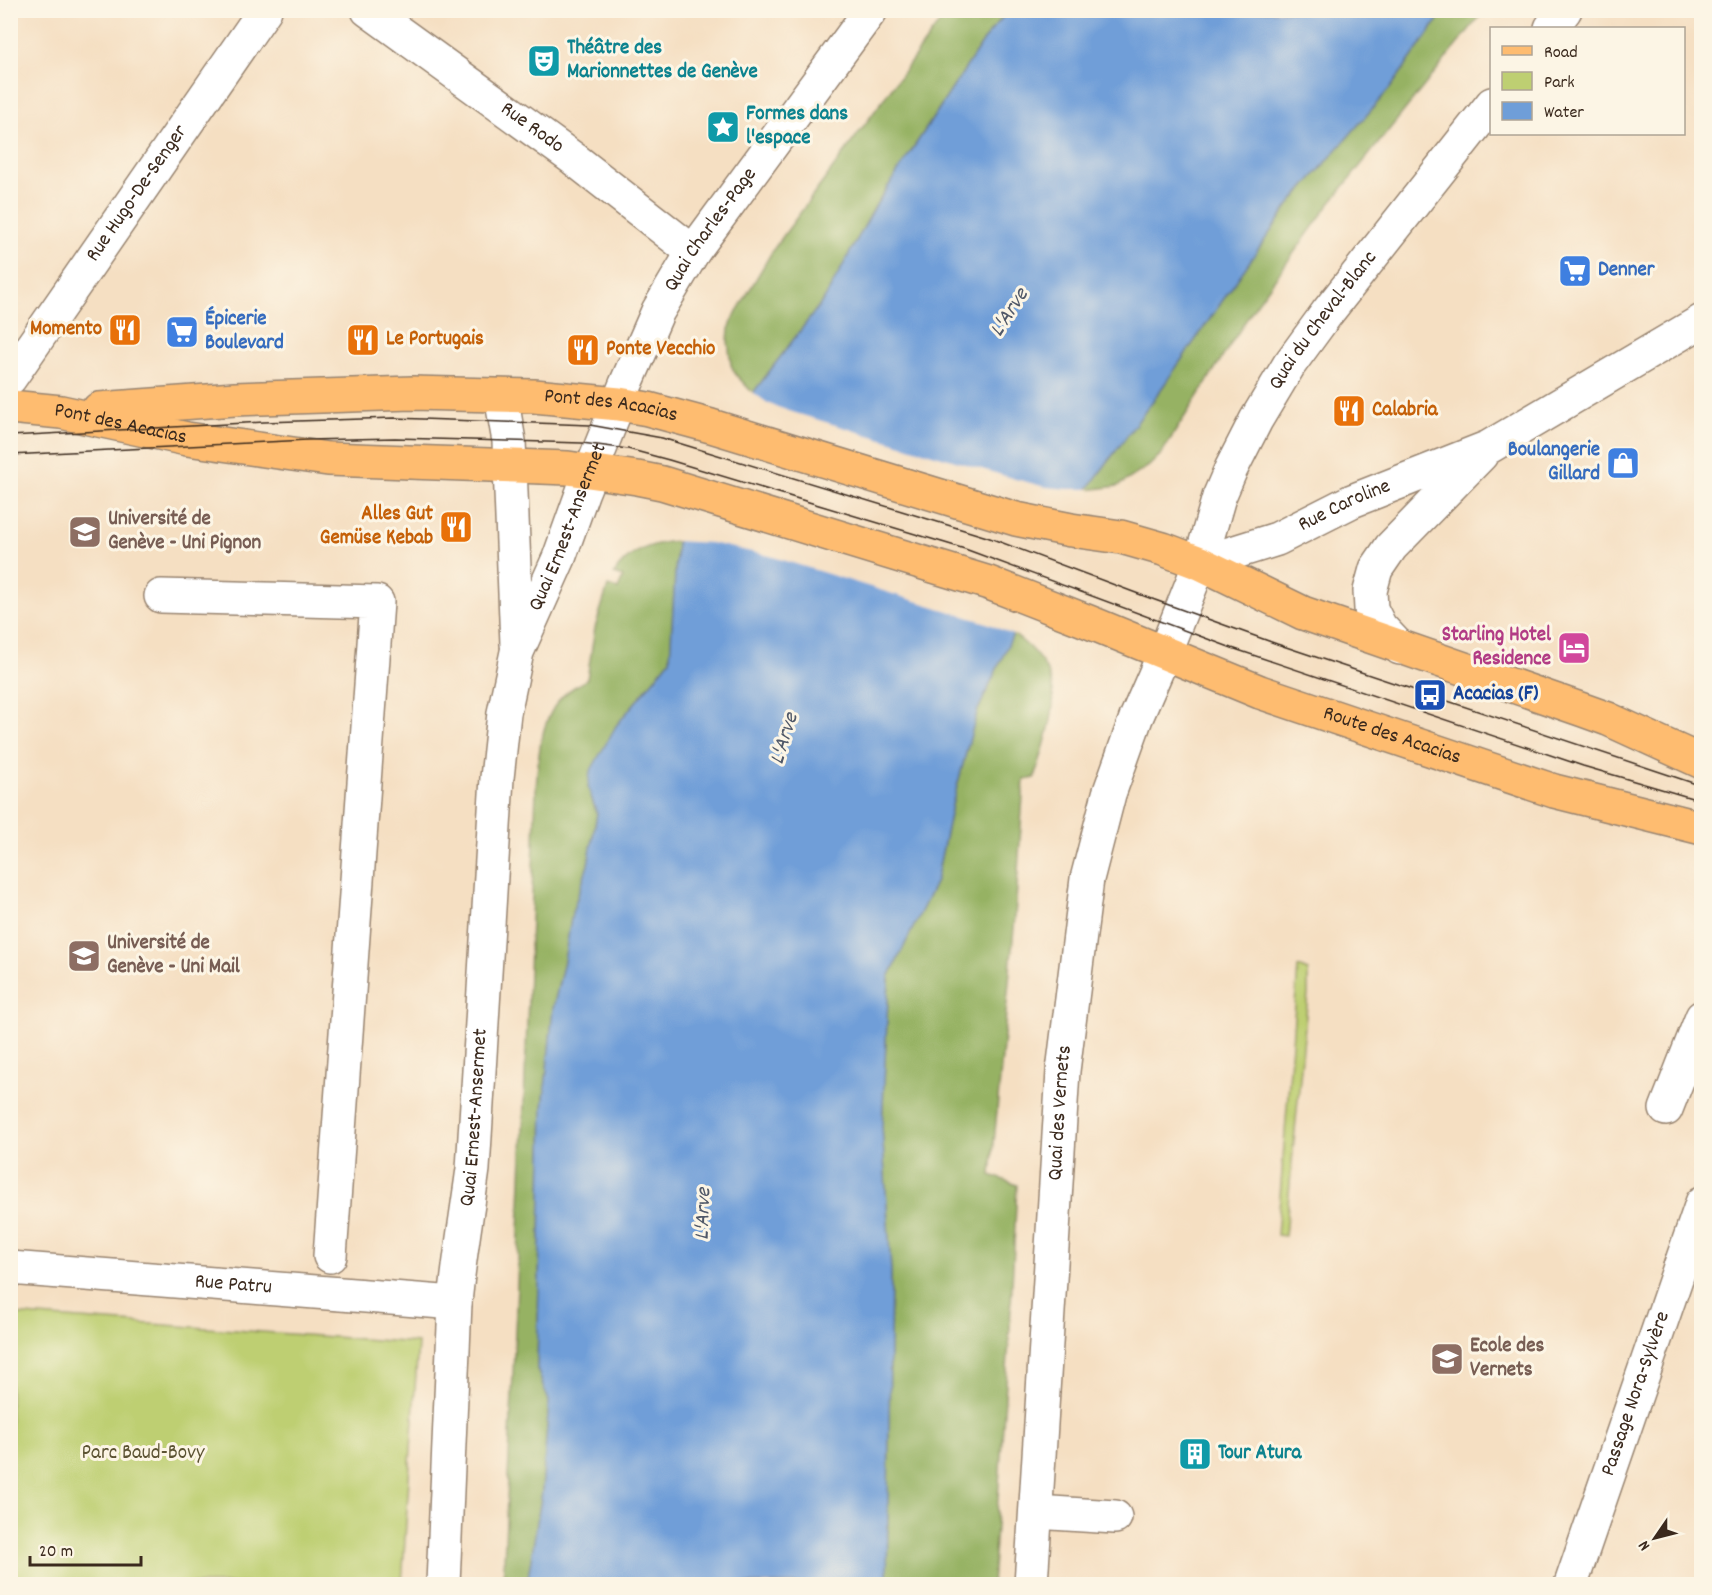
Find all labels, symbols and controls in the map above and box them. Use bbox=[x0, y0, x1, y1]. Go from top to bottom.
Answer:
legend bbox=[1490, 27, 1685, 135]
place label: Théâtre des Marionnettes de Genève bbox=[567, 34, 758, 88]
text: Road bbox=[1544, 41, 1578, 66]
theatre icon: Théâtre des Marionnettes de Genève bbox=[526, 43, 562, 79]
text: Park bbox=[1544, 71, 1575, 96]
street label: Rue Rodo bbox=[494, 95, 570, 162]
place label: Formes dans l'espace bbox=[746, 100, 848, 154]
text: Water bbox=[1544, 101, 1584, 126]
place icon: Formes dans l'espace bbox=[705, 109, 741, 145]
street label: Rue Hugo-De-Senger bbox=[79, 119, 196, 268]
street label: Quai Charles-Page bbox=[657, 162, 765, 298]
street label: Quai du Cheval-Blanc bbox=[1262, 245, 1385, 396]
supermarket icon: Denner bbox=[1557, 253, 1593, 289]
place label: Denner bbox=[1598, 256, 1656, 286]
water label: L'Arve bbox=[983, 282, 1038, 343]
place label: Épicerie Boulevard bbox=[205, 305, 284, 359]
restaurant icon: Momento bbox=[107, 312, 143, 348]
supermarket icon: Épicerie Boulevard bbox=[164, 314, 200, 350]
place label: Momento bbox=[30, 315, 102, 345]
restaurant icon: Le Portugais bbox=[345, 322, 381, 358]
place label: Le Portugais bbox=[386, 325, 484, 355]
restaurant icon: Ponte Vecchio bbox=[565, 332, 601, 368]
place label: Ponte Vecchio bbox=[606, 335, 715, 365]
street label: Pont des Acacias bbox=[543, 382, 681, 431]
restaurant icon: Calabria bbox=[1331, 393, 1367, 429]
street label: Pont des Acacias bbox=[53, 396, 189, 454]
place label: Calabria bbox=[1372, 396, 1439, 426]
place label: Boulangerie Gillard bbox=[1508, 436, 1600, 490]
street label: Quai Ernest-Ansermet bbox=[522, 439, 616, 616]
shop icon: Boulangerie Gillard bbox=[1605, 445, 1641, 481]
street label: Rue Caroline bbox=[1293, 472, 1395, 541]
place label: Alles Gut Gemüse Kebab bbox=[320, 500, 433, 554]
place label: Université de Genève - Uni Pignon bbox=[108, 505, 261, 559]
restaurant icon: Alles Gut Gemüse Kebab bbox=[438, 509, 474, 545]
school or university icon: Université de Genève - Uni Pignon bbox=[67, 514, 103, 550]
place label: Starling Hotel Residence bbox=[1442, 621, 1552, 675]
hotel icon: Starling Hotel Residence bbox=[1556, 630, 1592, 666]
bus stop icon: Acacias (F) bbox=[1412, 677, 1448, 713]
place label: Acacias (F) bbox=[1453, 680, 1538, 710]
street label: Route des Acacias bbox=[1319, 699, 1465, 774]
water label: L'Arve bbox=[763, 708, 808, 769]
place label: Université de Genève - Uni Mail bbox=[107, 929, 241, 983]
school or university icon: Université de Genève - Uni Mail bbox=[66, 938, 102, 974]
street label: Quai Ernest-Ansermet bbox=[453, 1027, 497, 1209]
street label: Quai des Vernets bbox=[1041, 1044, 1081, 1181]
water label: L'Arve bbox=[688, 1186, 720, 1241]
street label: Rue Patru bbox=[194, 1268, 273, 1304]
street label: Passage Nora-Sylvère bbox=[1594, 1308, 1679, 1480]
place label: Ecole des Vernets bbox=[1470, 1332, 1544, 1386]
school or university icon: Ecole des Vernets bbox=[1429, 1341, 1465, 1377]
building icon: Tour Atura bbox=[1177, 1436, 1213, 1472]
park label: Parc Baud-Bovy bbox=[82, 1439, 205, 1469]
place label: Tour Atura bbox=[1218, 1439, 1303, 1469]
north arrow bbox=[1625, 1508, 1685, 1568]
scale bar bbox=[30, 1529, 141, 1567]
text: N bbox=[1633, 1535, 1656, 1555]
text: 20 m bbox=[39, 1540, 73, 1565]

